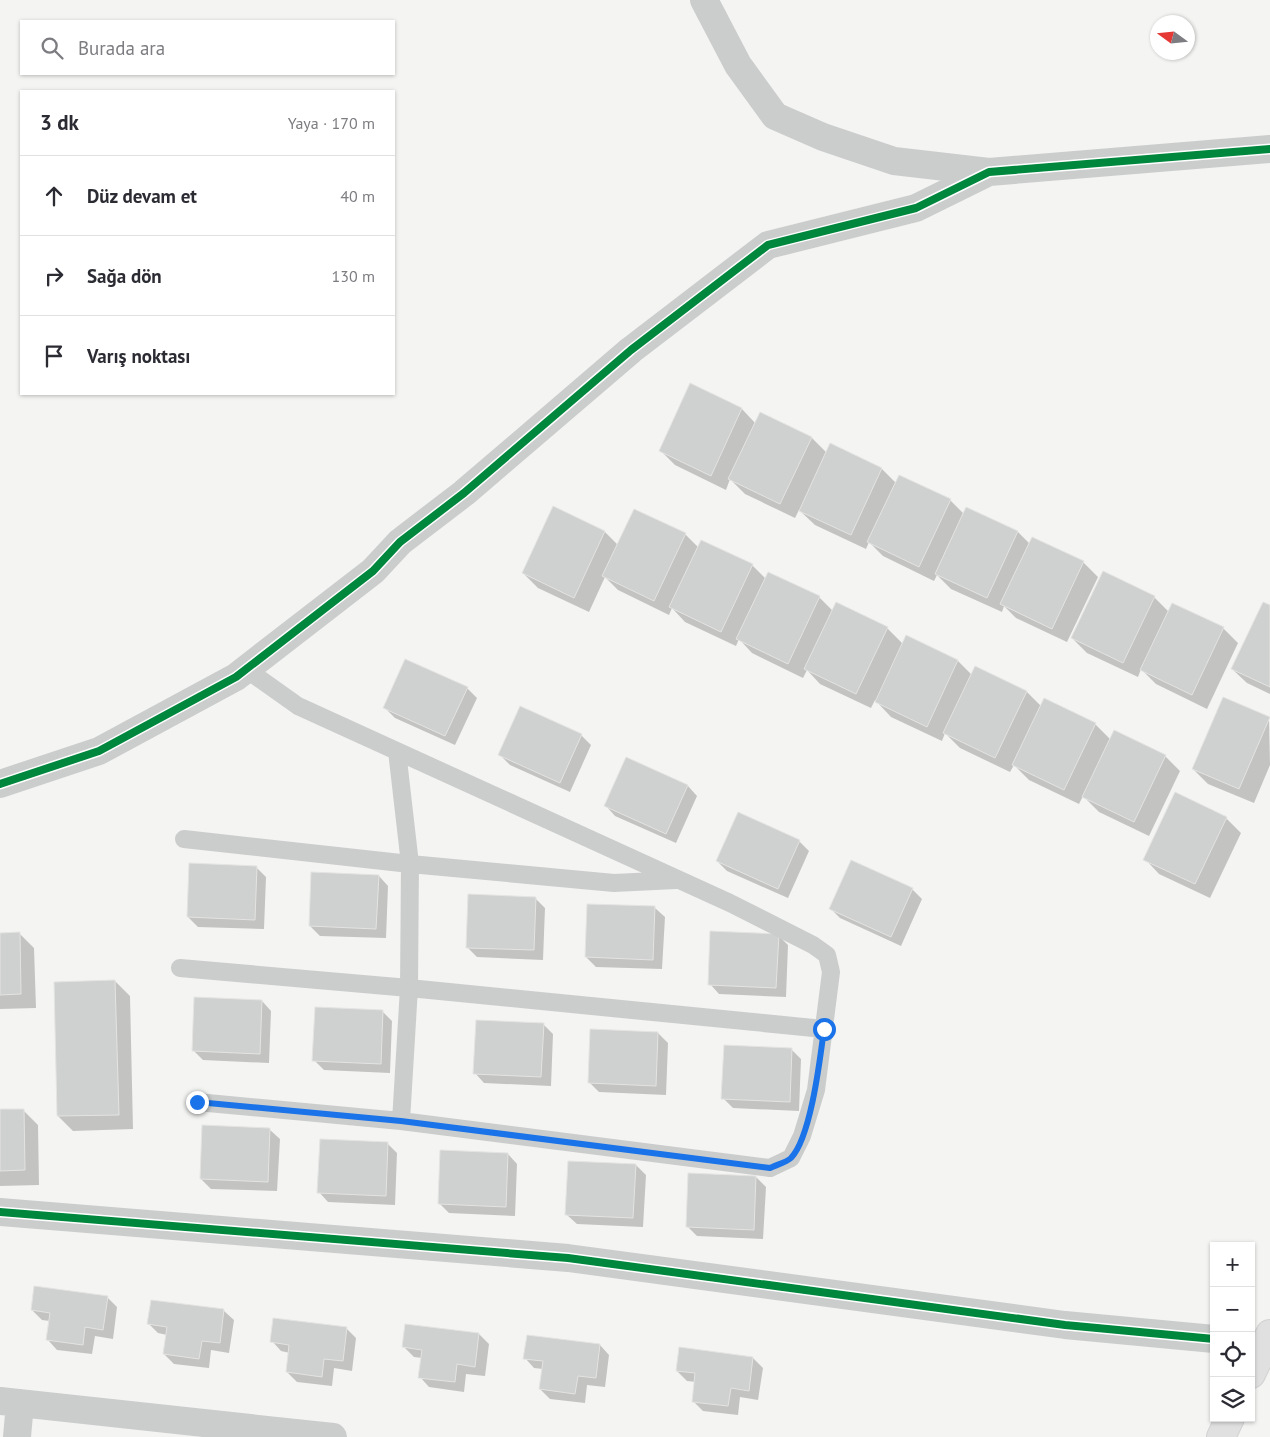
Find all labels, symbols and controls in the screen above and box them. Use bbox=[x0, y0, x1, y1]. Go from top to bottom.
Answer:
north arrow bbox=[1150, 15, 1195, 60]
search box bbox=[20, 20, 395, 75]
icon: search bbox=[38, 34, 66, 62]
text: Burada ara bbox=[78, 36, 165, 60]
text: 3 dk bbox=[40, 109, 79, 136]
text: Yaya · 170 m bbox=[288, 113, 375, 133]
icon: ahead bbox=[40, 182, 68, 210]
text: Düz devam et bbox=[87, 184, 197, 208]
text: 40 m bbox=[340, 186, 375, 206]
icon: right bbox=[40, 262, 68, 290]
text: Sağa dön bbox=[87, 264, 162, 288]
text: 130 m bbox=[332, 266, 375, 286]
icon: arrive bbox=[40, 342, 68, 370]
text: Varış noktası bbox=[87, 344, 190, 368]
route start bbox=[813, 1018, 836, 1041]
route end bbox=[186, 1091, 209, 1114]
map controls bbox=[1210, 1242, 1255, 1422]
button: + bbox=[1210, 1242, 1255, 1287]
button: − bbox=[1210, 1287, 1255, 1332]
button: locate bbox=[1210, 1332, 1255, 1377]
button: layers bbox=[1210, 1377, 1255, 1422]

